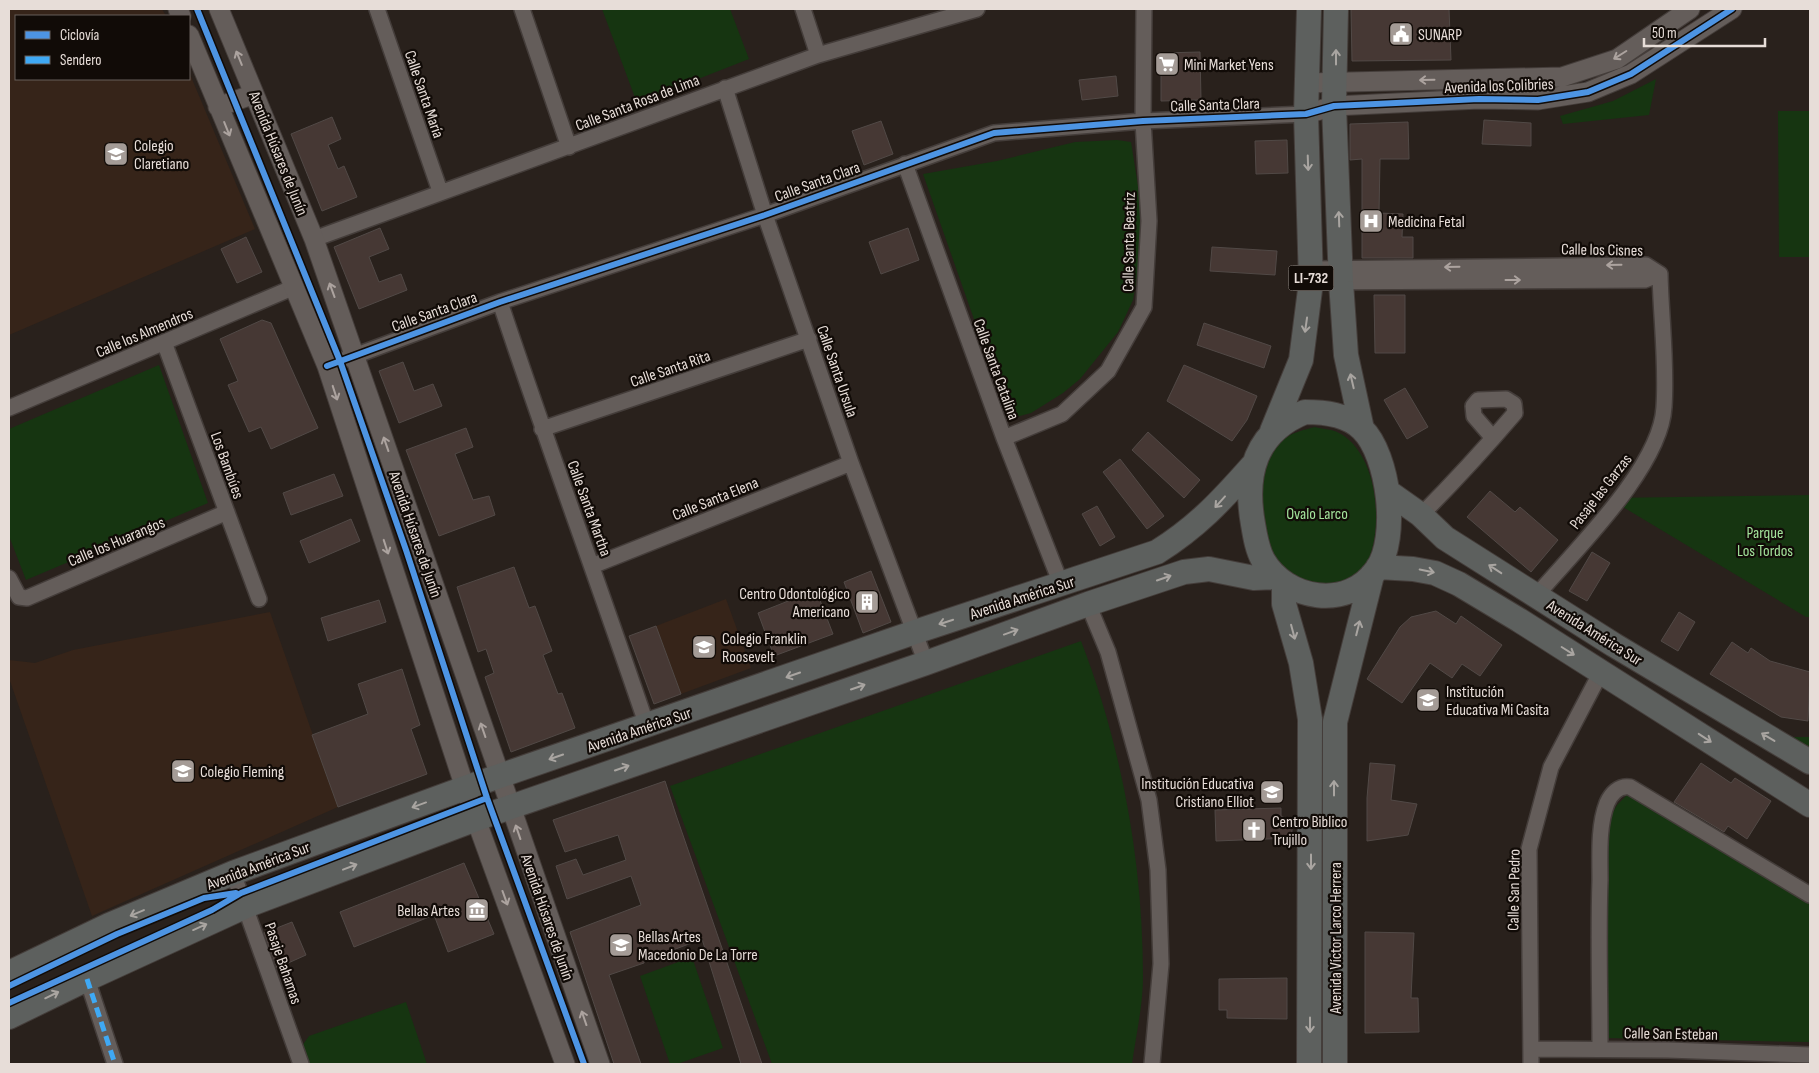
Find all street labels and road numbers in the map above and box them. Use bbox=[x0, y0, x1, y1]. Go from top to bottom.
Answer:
street label: Calle Santa María bbox=[400, 48, 447, 141]
street label: Calle Santa Rosa de Lima bbox=[573, 71, 702, 136]
street label: Avenida los Colibries bbox=[1443, 75, 1554, 98]
street label: Avenida Húsares de Junín bbox=[244, 88, 311, 218]
street label: Calle Santa Clara bbox=[1170, 94, 1260, 117]
street label: Calle Santa Clara bbox=[772, 158, 863, 207]
street label: Calle Santa Beatriz bbox=[1119, 192, 1140, 292]
street label: Calle los Cisnes bbox=[1561, 240, 1643, 261]
road number: LI-732 bbox=[1288, 266, 1334, 290]
street label: Calle Santa Clara bbox=[389, 288, 480, 337]
street label: Calle los Almendros bbox=[93, 304, 196, 362]
street label: Calle Santa Catalina bbox=[969, 316, 1023, 423]
street label: Calle Santa Ursula bbox=[812, 323, 861, 420]
street label: Calle Santa Rita bbox=[628, 347, 713, 392]
street label: Los Bambúes bbox=[206, 429, 248, 502]
street label: Pasaje las Garzas bbox=[1566, 450, 1637, 533]
street label: Calle Santa Martha bbox=[562, 458, 615, 559]
street label: Avenida Húsares de Junín bbox=[384, 468, 445, 600]
street label: Calle Santa Elena bbox=[670, 474, 761, 525]
street label: Calle los Huarangos bbox=[65, 513, 168, 571]
street label: Avenida América Sur bbox=[967, 572, 1078, 625]
street label: Avenida América Sur bbox=[1542, 596, 1646, 670]
street label: Avenida América Sur bbox=[584, 704, 694, 757]
street label: Avenida América Sur bbox=[203, 838, 313, 895]
street label: Calle San Pedro bbox=[1504, 849, 1525, 931]
street label: Avenida Húsares de Junín bbox=[516, 851, 577, 983]
street label: Avenida Víctor Larco Herrera bbox=[1327, 862, 1346, 1015]
street label: Pasaje Bahamas bbox=[260, 920, 305, 1007]
street label: Calle San Esteban bbox=[1624, 1024, 1718, 1045]

